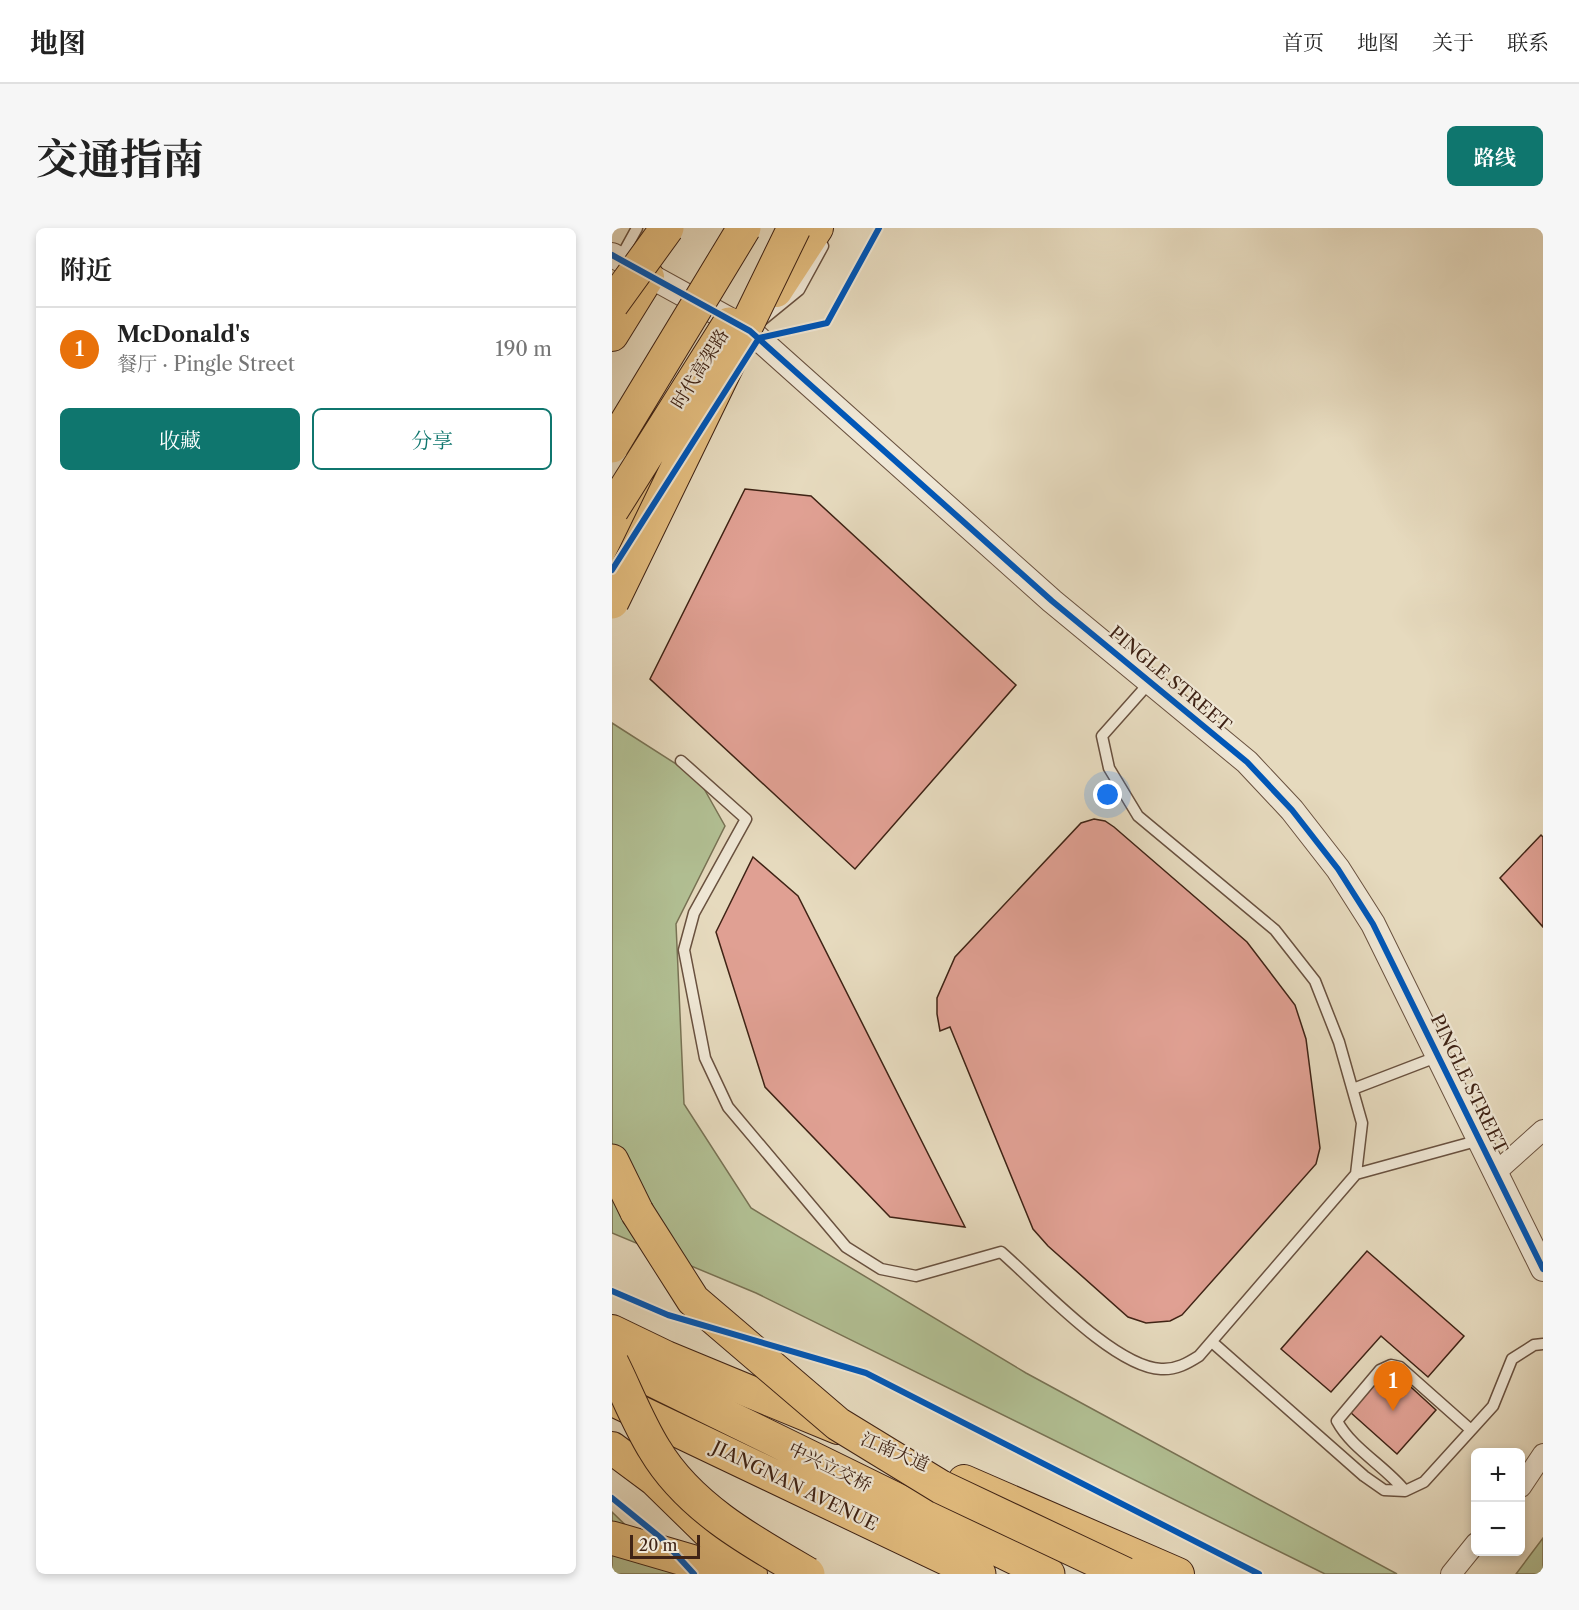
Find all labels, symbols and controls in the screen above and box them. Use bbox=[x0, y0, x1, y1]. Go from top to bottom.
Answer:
text: 地图 bbox=[30, 26, 86, 60]
text: 首页 bbox=[1282, 30, 1324, 55]
text: 地图 bbox=[1357, 30, 1399, 55]
text: 关于 bbox=[1432, 30, 1474, 55]
text: 联系 bbox=[1507, 30, 1549, 55]
button: 路线 bbox=[1447, 126, 1543, 186]
text: 交通指南 bbox=[36, 133, 204, 185]
text: 附近 bbox=[60, 254, 112, 286]
text: McDonald's bbox=[117, 321, 250, 348]
street label: 时代高架路 bbox=[667, 325, 733, 413]
text: 1 bbox=[75, 337, 84, 361]
text: 190 m bbox=[495, 337, 552, 361]
text: 餐厅 · Pingle Street bbox=[117, 352, 295, 376]
button: 收藏 bbox=[60, 408, 300, 470]
button: 分享 bbox=[312, 408, 552, 470]
street label: PINGLE STREET bbox=[1105, 622, 1236, 737]
your location bbox=[1093, 780, 1122, 809]
street label: PINGLE STREET bbox=[1426, 1011, 1513, 1158]
pin: 1 bbox=[1374, 1362, 1412, 1411]
street label: 江南大道 bbox=[858, 1428, 932, 1476]
street label: JIANGNAN AVENUE bbox=[706, 1435, 881, 1536]
street label: 中兴立交桥 bbox=[785, 1437, 875, 1497]
map controls bbox=[1471, 1448, 1525, 1556]
button: + bbox=[1471, 1448, 1525, 1502]
button: − bbox=[1471, 1502, 1525, 1556]
scale bar bbox=[630, 1532, 700, 1560]
text: 20 m bbox=[639, 1535, 678, 1555]

